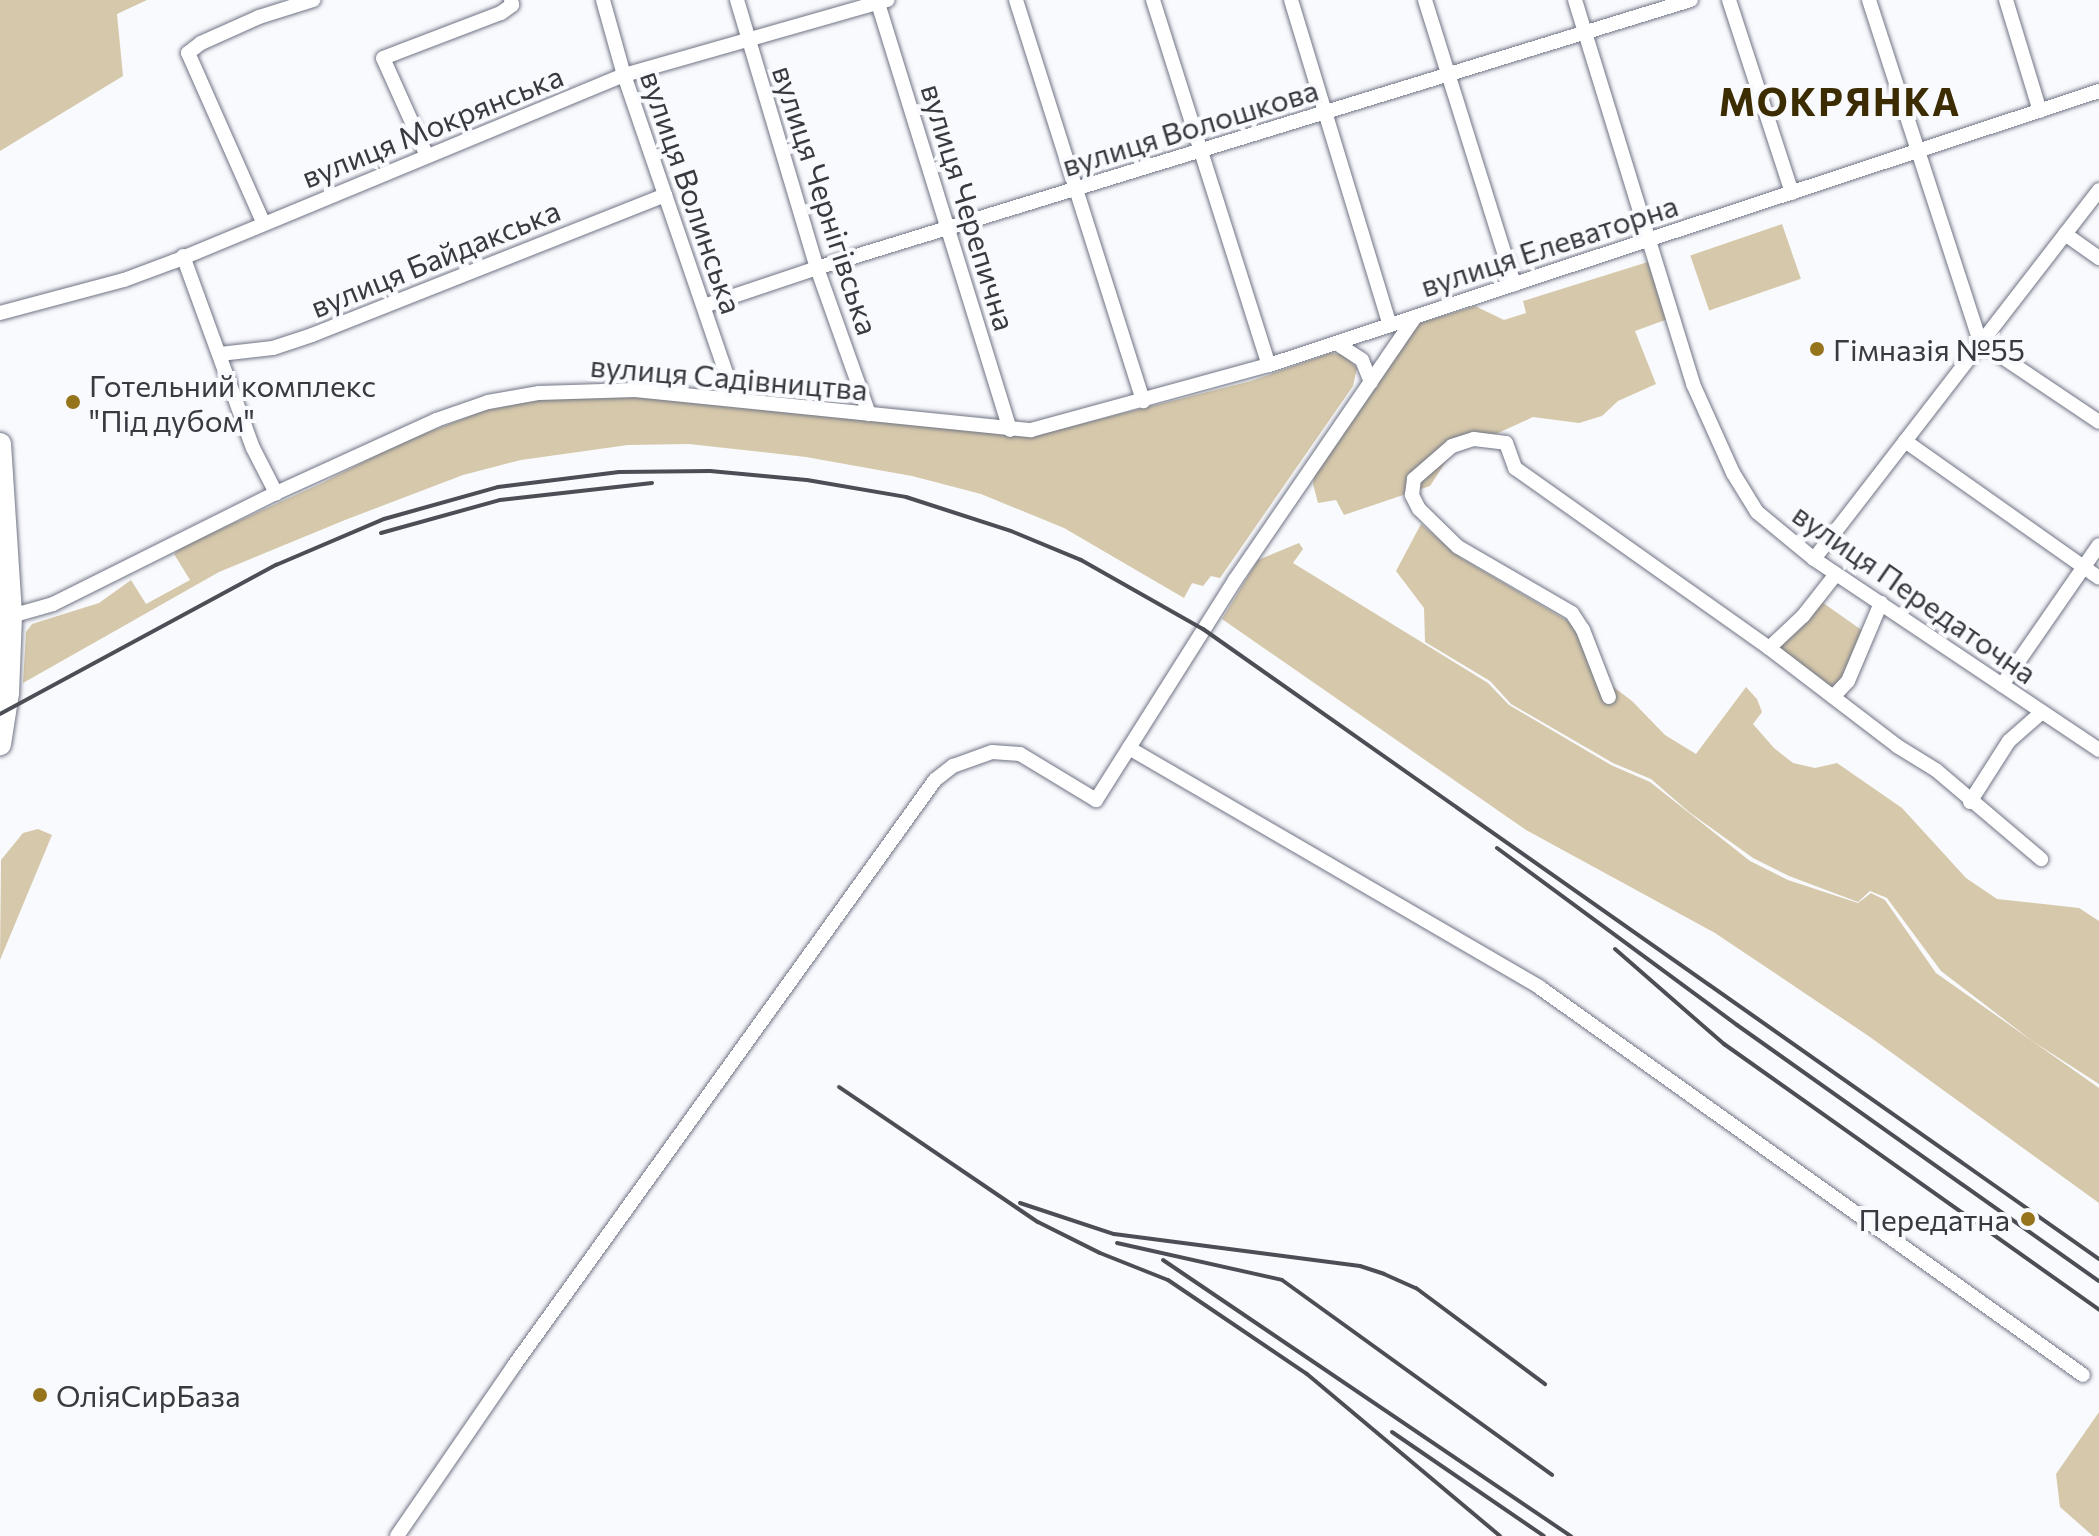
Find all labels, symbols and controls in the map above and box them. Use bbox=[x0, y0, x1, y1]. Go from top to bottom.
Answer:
street label: вулиця Мокрянська bbox=[296, 57, 568, 195]
street label: вулиця Чернігівська bbox=[765, 61, 887, 339]
street label: вулиця Волинська bbox=[634, 66, 750, 318]
street label: вулиця Волошкова bbox=[1058, 71, 1322, 183]
district label: МОКРЯНКА bbox=[1719, 78, 1961, 124]
street label: вулиця Черепична bbox=[914, 79, 1024, 335]
street label: вулиця Елеваторна bbox=[1416, 186, 1682, 304]
street label: вулиця Байдакська bbox=[305, 192, 565, 324]
place label: Гімназія №55 bbox=[1833, 331, 2025, 367]
marker: Гімназія №55 bbox=[1808, 340, 1826, 358]
street label: вулиця Садівництва bbox=[589, 347, 869, 407]
place label: Готельний комплекс "Під дубом" bbox=[89, 367, 376, 438]
marker: Готельний комплекс "Під дубом" bbox=[64, 393, 82, 411]
street label: вулиця Передаточна bbox=[1786, 495, 2044, 691]
place label: Передатна bbox=[1859, 1201, 2010, 1237]
marker: Передатна bbox=[2017, 1208, 2039, 1230]
place label: ОліяСирБаза bbox=[56, 1377, 241, 1413]
marker: ОліяСирБаза bbox=[31, 1386, 49, 1404]

